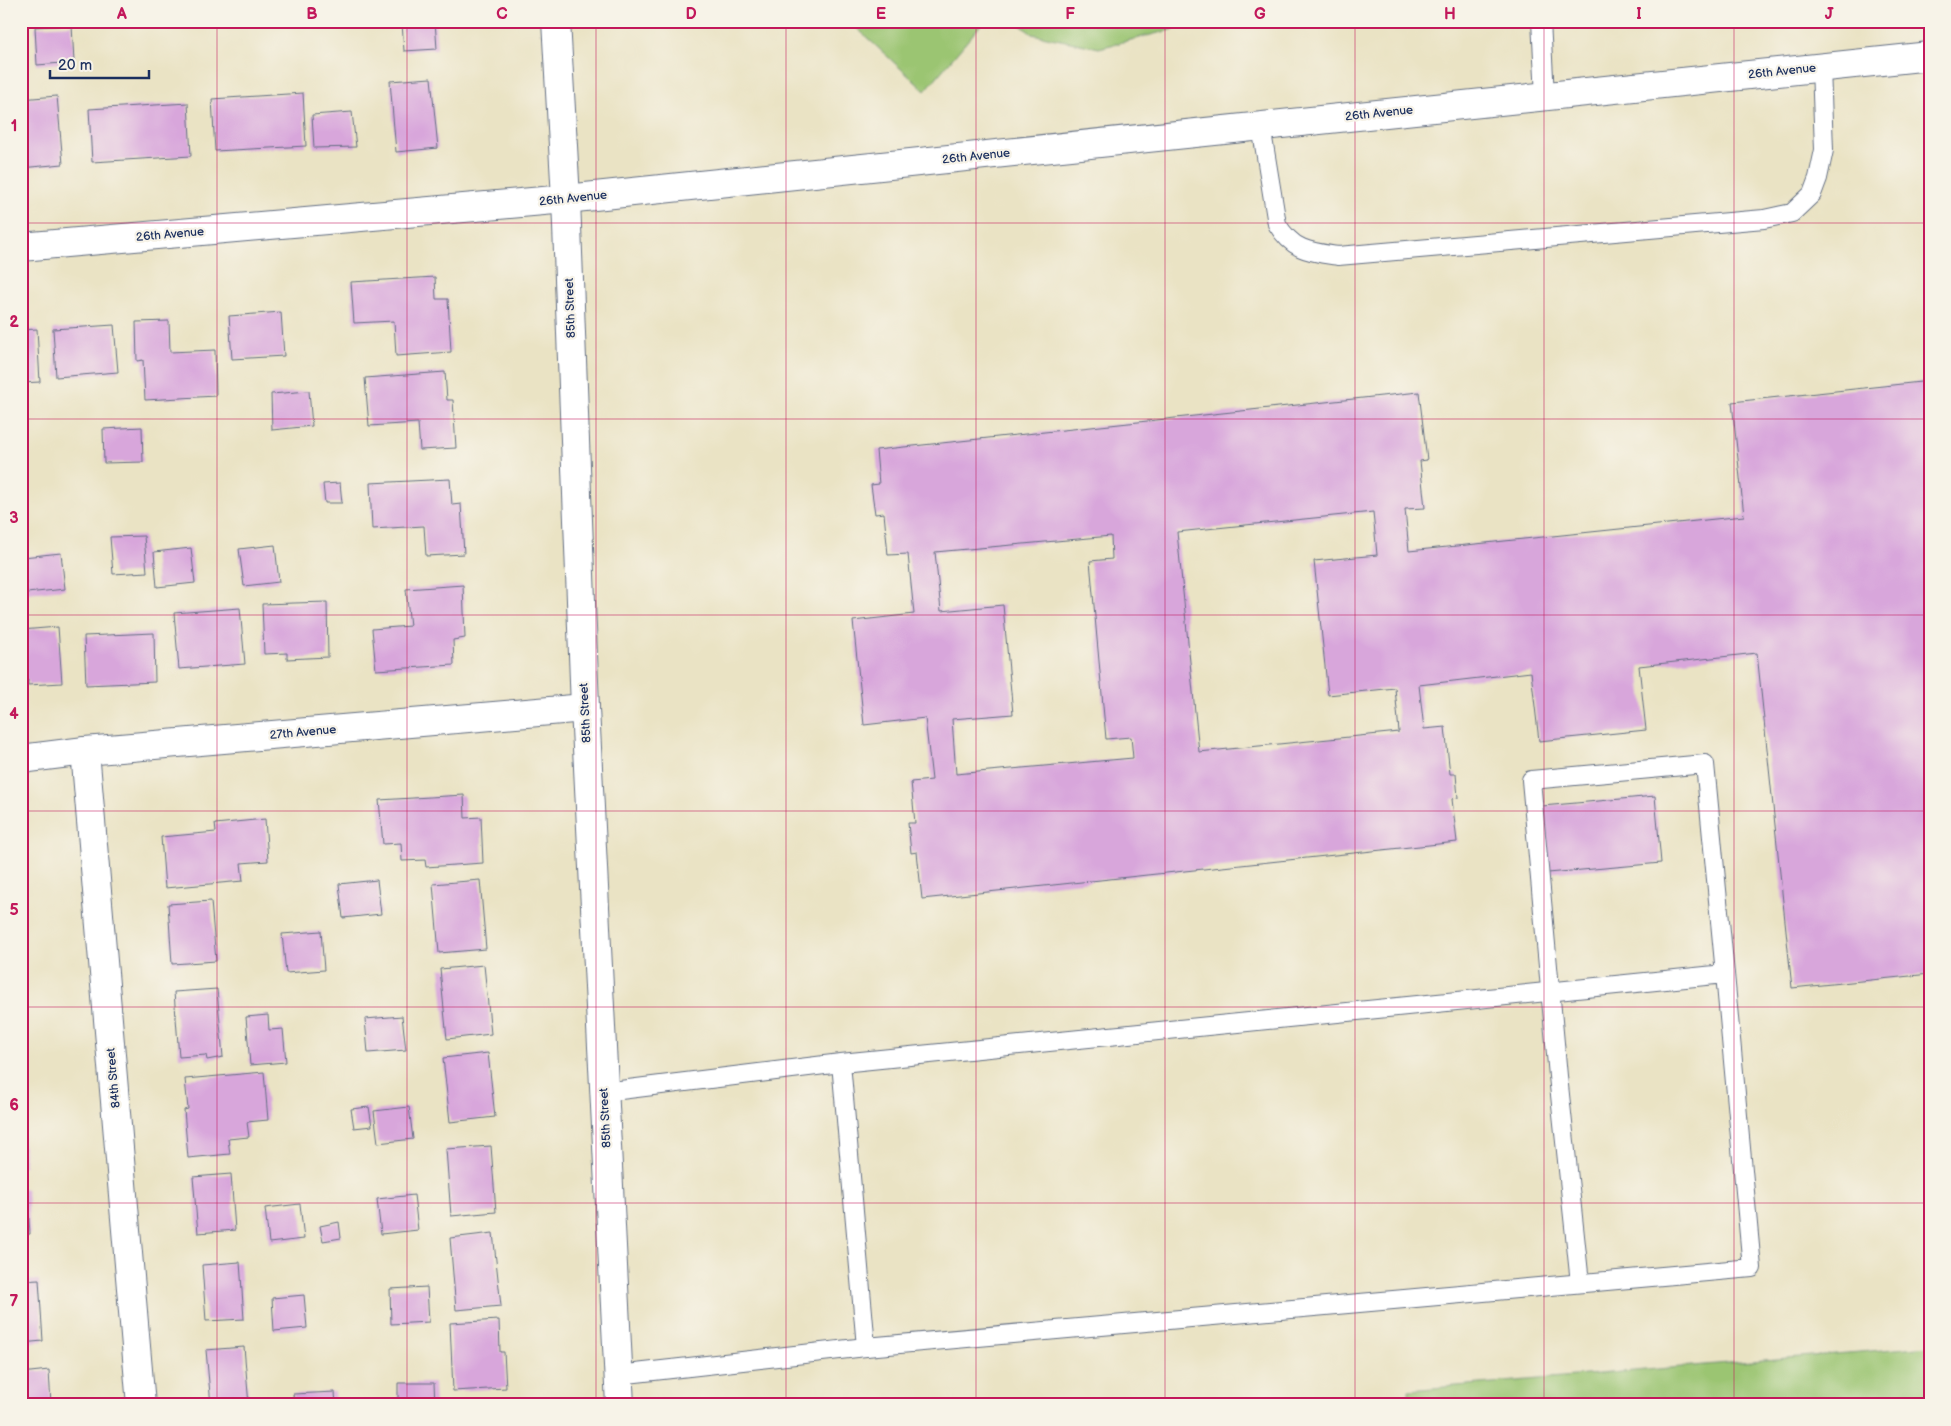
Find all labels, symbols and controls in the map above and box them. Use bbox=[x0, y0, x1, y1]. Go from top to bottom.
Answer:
text: A bbox=[116, 5, 127, 24]
text: B bbox=[306, 5, 318, 24]
text: C bbox=[496, 5, 508, 24]
text: D bbox=[685, 5, 697, 24]
text: E bbox=[876, 5, 886, 24]
text: F bbox=[1065, 5, 1075, 24]
text: G bbox=[1254, 5, 1266, 24]
text: H bbox=[1444, 5, 1456, 24]
text: I bbox=[1636, 5, 1642, 24]
text: J bbox=[1825, 5, 1834, 24]
scale bar bbox=[50, 48, 149, 80]
text: 20 m bbox=[58, 56, 92, 75]
street label: 26th Avenue bbox=[1747, 60, 1817, 83]
street label: 26th Avenue bbox=[1344, 102, 1414, 125]
text: 1 bbox=[11, 117, 17, 136]
street label: 26th Avenue bbox=[941, 145, 1011, 168]
street label: 26th Avenue bbox=[538, 187, 608, 210]
street label: 26th Avenue bbox=[135, 224, 205, 245]
street label: 85th Street bbox=[562, 277, 579, 338]
text: 2 bbox=[9, 313, 19, 332]
text: 3 bbox=[9, 509, 19, 528]
street label: 85th Street bbox=[576, 682, 595, 743]
text: 4 bbox=[9, 705, 19, 724]
street label: 27th Avenue bbox=[269, 722, 337, 743]
text: 5 bbox=[9, 901, 19, 920]
street label: 84th Street bbox=[103, 1047, 124, 1109]
street label: 85th Street bbox=[596, 1087, 615, 1148]
text: 6 bbox=[9, 1096, 19, 1115]
text: 7 bbox=[10, 1292, 19, 1311]

